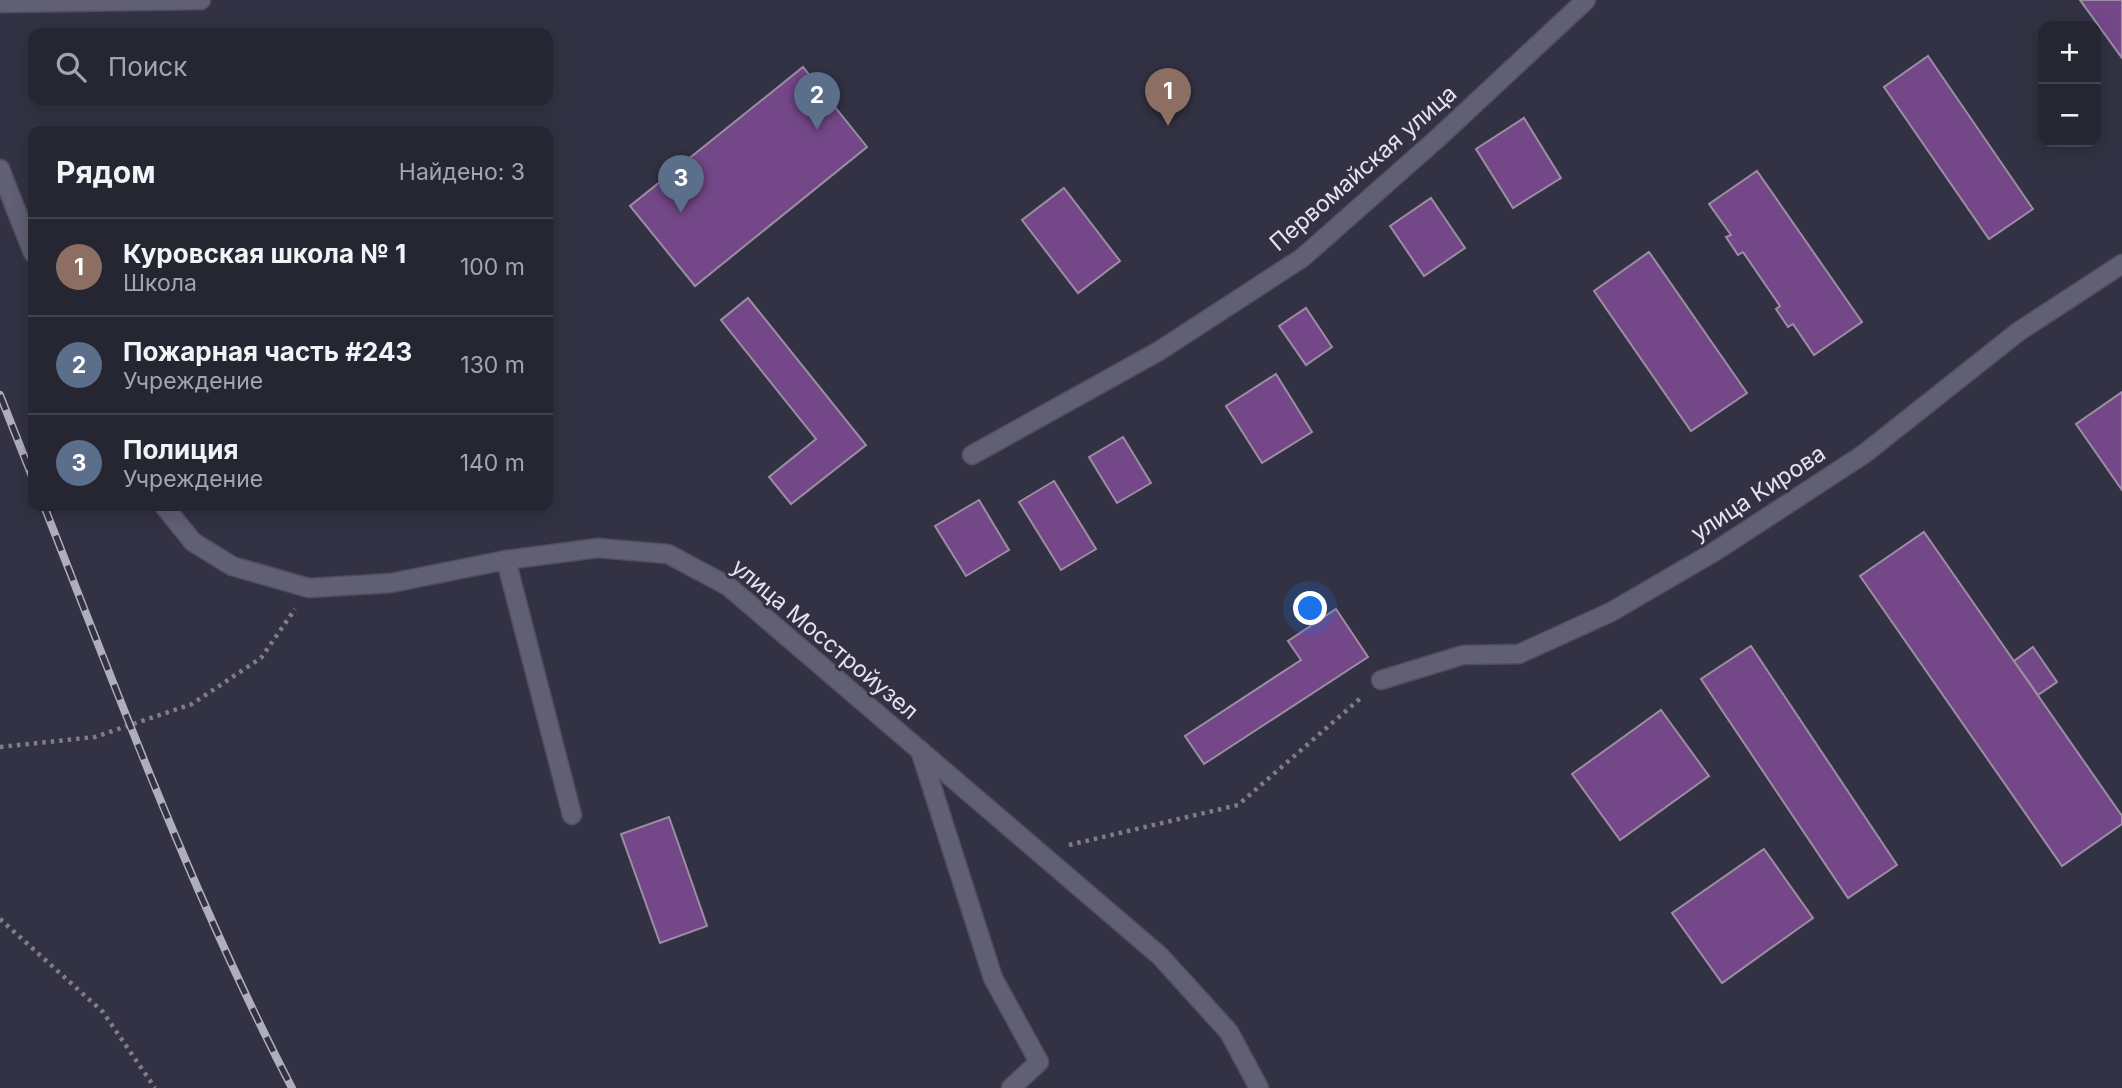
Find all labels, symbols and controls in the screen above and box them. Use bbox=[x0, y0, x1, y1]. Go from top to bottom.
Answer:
map controls bbox=[2038, 21, 2101, 147]
button: + bbox=[2038, 21, 2101, 84]
search box bbox=[28, 28, 553, 105]
icon: search bbox=[52, 48, 90, 86]
text: Поиск bbox=[108, 51, 187, 82]
pin: 1 bbox=[1145, 68, 1191, 126]
pin: 2 bbox=[794, 72, 840, 130]
street label: Первомайская улица bbox=[1264, 79, 1462, 257]
button: − bbox=[2038, 84, 2101, 147]
text: Рядом bbox=[56, 154, 156, 190]
pin: 3 bbox=[658, 155, 704, 213]
text: Найдено: 3 bbox=[399, 158, 525, 186]
text: Куровская школа № 1 bbox=[123, 238, 406, 269]
text: 1 bbox=[74, 253, 84, 281]
text: 100 m bbox=[460, 253, 525, 281]
text: Школа bbox=[123, 269, 197, 297]
text: Пожарная часть #243 bbox=[123, 336, 412, 367]
text: 2 bbox=[72, 351, 86, 379]
text: 130 m bbox=[460, 351, 525, 379]
text: Учреждение bbox=[123, 367, 263, 395]
text: Полиция bbox=[123, 434, 239, 465]
street label: улица Кирова bbox=[1686, 439, 1830, 547]
text: 3 bbox=[72, 449, 86, 477]
text: 140 m bbox=[460, 449, 525, 477]
text: Учреждение bbox=[123, 465, 263, 493]
street label: улица Мосстройузел bbox=[726, 553, 924, 725]
your location bbox=[1293, 591, 1327, 625]

